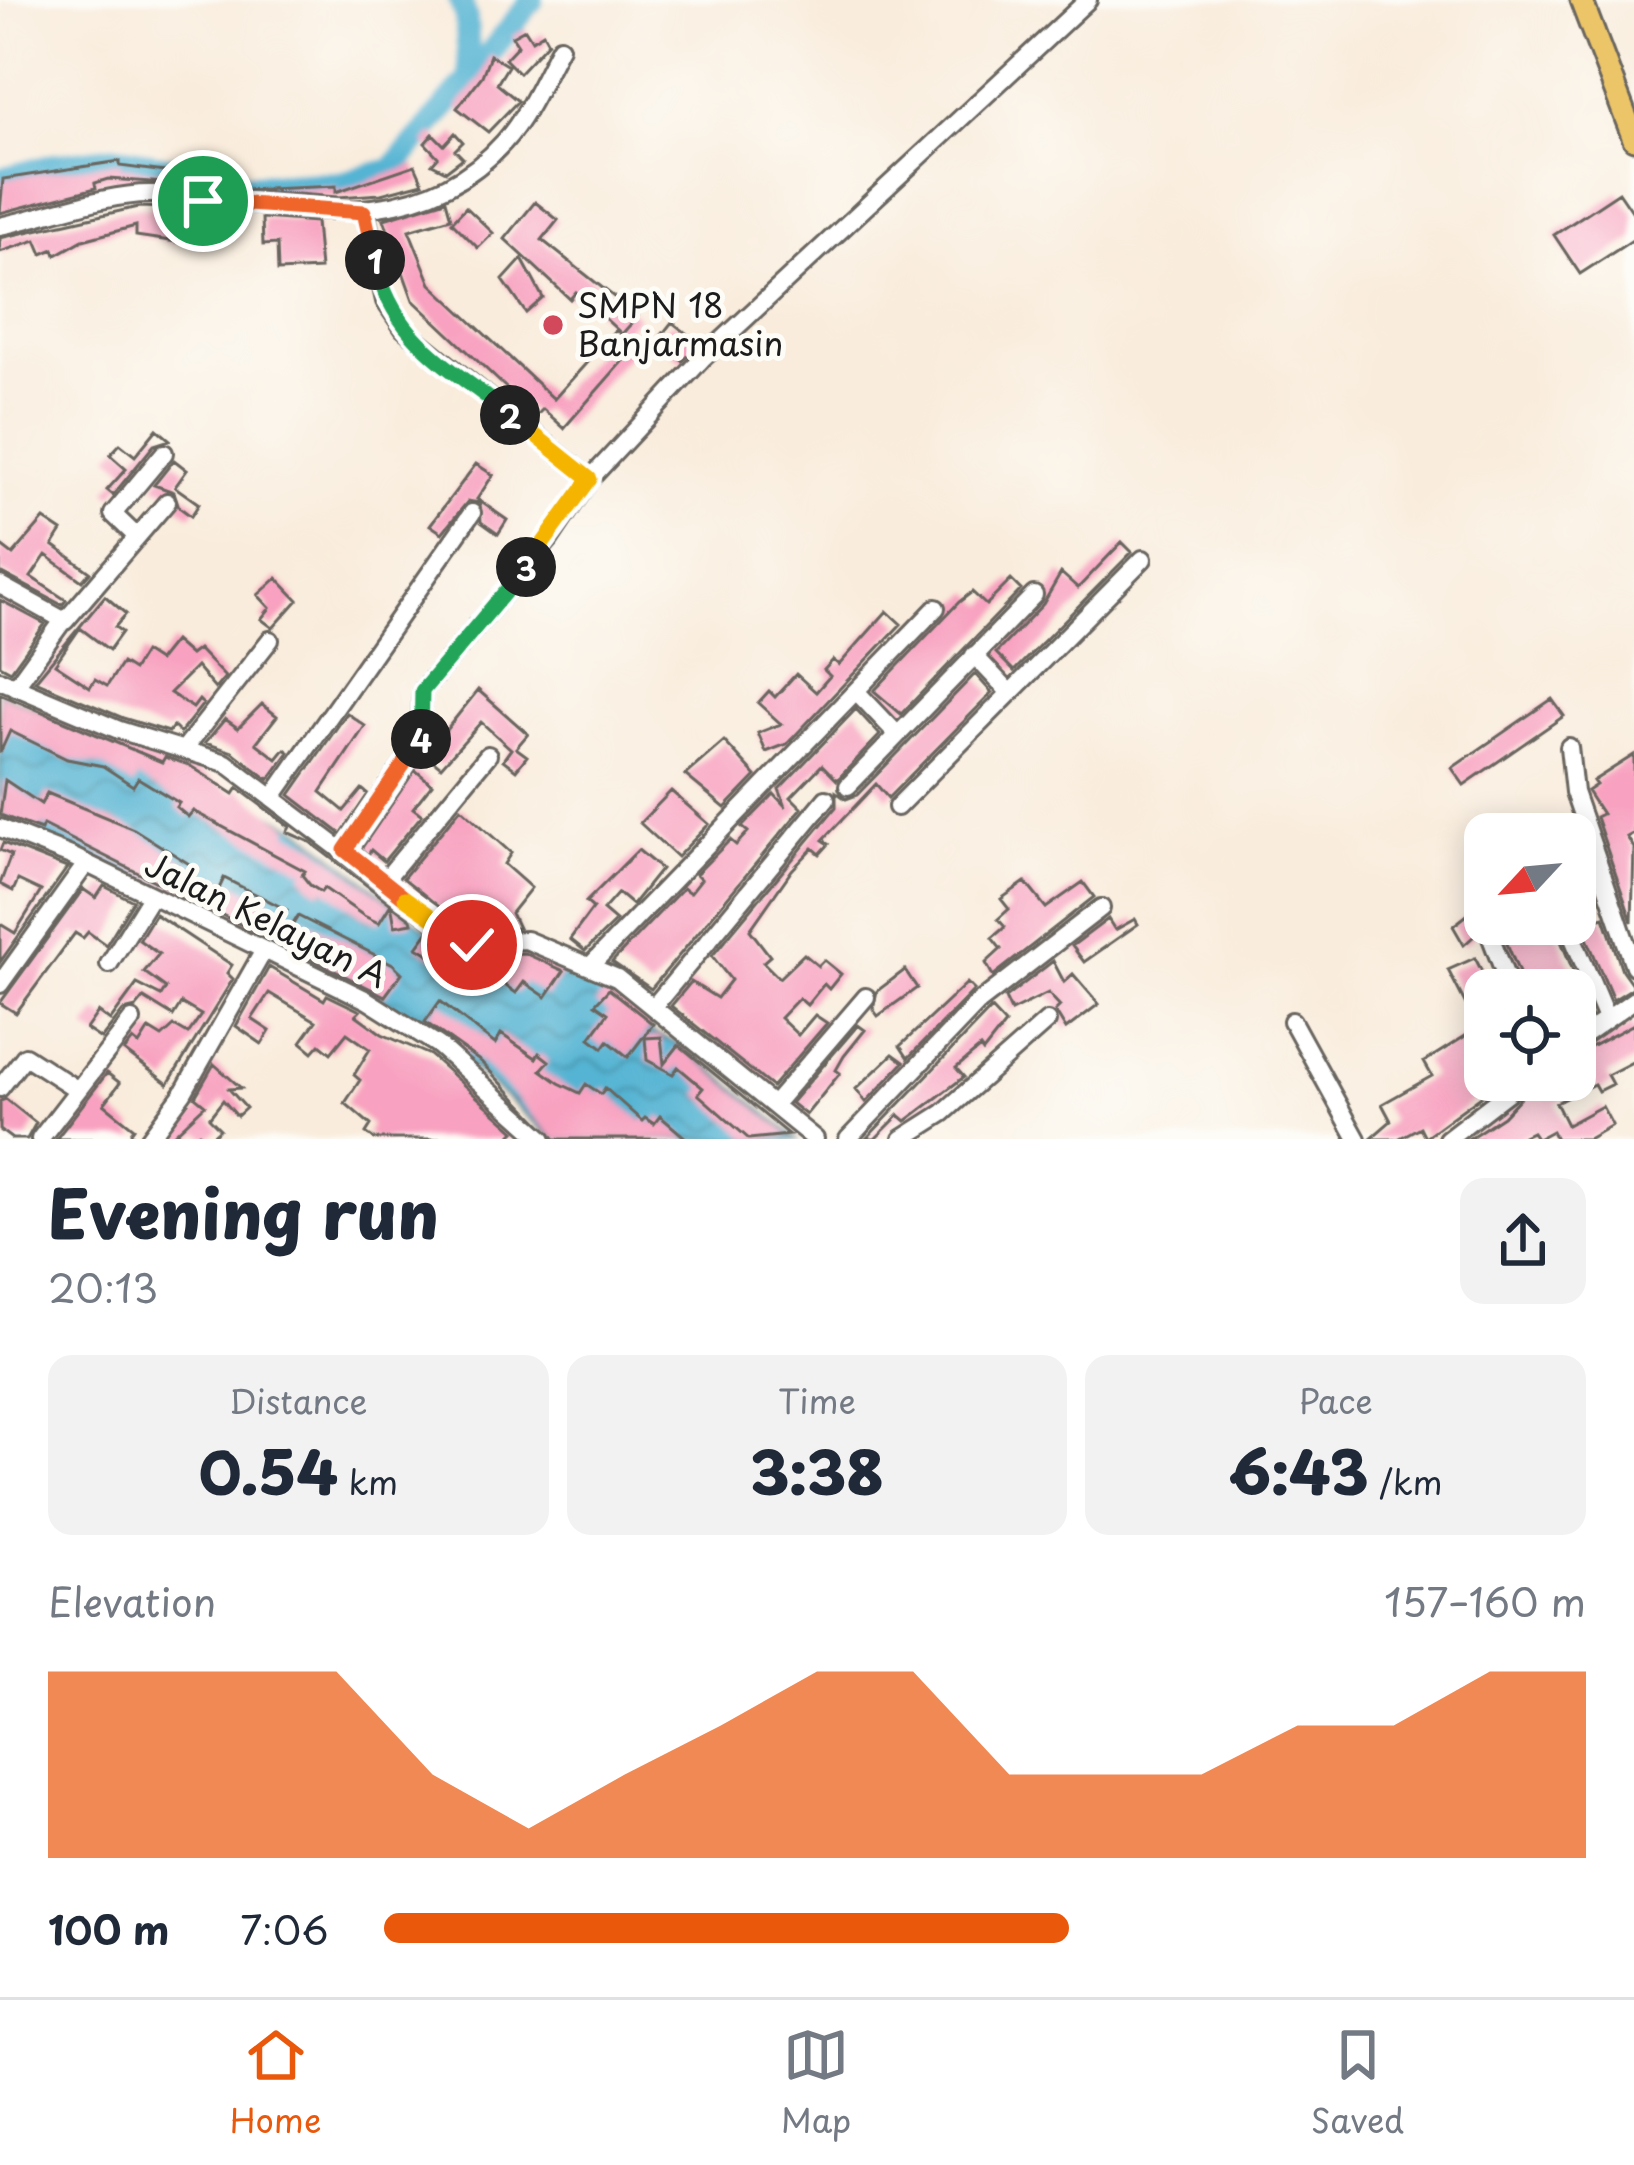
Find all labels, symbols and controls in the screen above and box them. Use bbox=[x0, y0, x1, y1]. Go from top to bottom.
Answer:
pin bbox=[152, 150, 254, 252]
icon: arrive bbox=[170, 168, 236, 234]
pin: 1 bbox=[345, 230, 405, 290]
text: 1 bbox=[367, 235, 383, 285]
place label: SMPN 18 Banjarmasin bbox=[577, 279, 783, 367]
marker: SMPN 18 Banjarmasin bbox=[540, 312, 566, 338]
pin: 2 bbox=[480, 385, 540, 445]
text: 2 bbox=[498, 390, 522, 440]
pin: 3 bbox=[496, 537, 556, 597]
text: 3 bbox=[515, 542, 537, 592]
pin: 4 bbox=[391, 709, 451, 769]
text: 4 bbox=[410, 714, 432, 764]
north arrow bbox=[1464, 813, 1596, 945]
map controls bbox=[1464, 813, 1596, 1101]
street label: Jalan Kelayan A bbox=[137, 838, 397, 999]
pin bbox=[421, 894, 523, 996]
icon: check bbox=[439, 912, 505, 978]
button: locate bbox=[1464, 969, 1596, 1101]
text: Evening run bbox=[48, 1162, 439, 1261]
button: share bbox=[1460, 1178, 1586, 1304]
text: 20:13 bbox=[48, 1257, 158, 1316]
text: Distance bbox=[229, 1375, 368, 1425]
text: Time bbox=[778, 1375, 856, 1425]
text: Pace bbox=[1298, 1375, 1373, 1425]
text: 0.54 bbox=[199, 1425, 338, 1515]
text: 3:38 bbox=[750, 1425, 884, 1515]
text: 6:43 bbox=[1229, 1425, 1369, 1515]
text: km bbox=[338, 1456, 398, 1506]
text: /km bbox=[1369, 1456, 1442, 1506]
text: Elevation bbox=[48, 1571, 216, 1630]
text: 157–160 m bbox=[1384, 1571, 1586, 1630]
text: 100 m bbox=[48, 1899, 170, 1958]
text: 7:06 bbox=[240, 1899, 329, 1958]
tab: Home bbox=[230, 2022, 321, 2144]
tab: Map bbox=[781, 2022, 851, 2144]
tab: Saved bbox=[1311, 2022, 1404, 2144]

